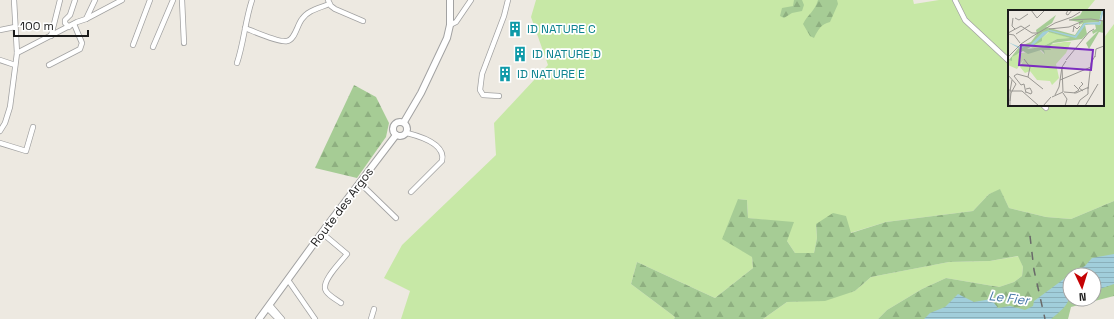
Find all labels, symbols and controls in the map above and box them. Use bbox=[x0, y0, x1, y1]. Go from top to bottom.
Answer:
inset map bbox=[1008, 10, 1104, 106]
scale bar bbox=[14, 12, 88, 38]
text: 100 m bbox=[20, 18, 54, 34]
building icon: ID NATURE C bbox=[506, 20, 524, 38]
place label: ID NATURE C bbox=[527, 21, 596, 37]
building icon: ID NATURE D bbox=[511, 45, 529, 63]
place label: ID NATURE D bbox=[532, 46, 601, 62]
building icon: ID NATURE E bbox=[496, 65, 514, 83]
place label: ID NATURE E bbox=[517, 66, 585, 82]
street label: Route des Argos bbox=[307, 164, 377, 250]
north arrow bbox=[1062, 267, 1102, 307]
water label: Le Fier bbox=[988, 287, 1032, 309]
text: N bbox=[1079, 290, 1087, 304]

